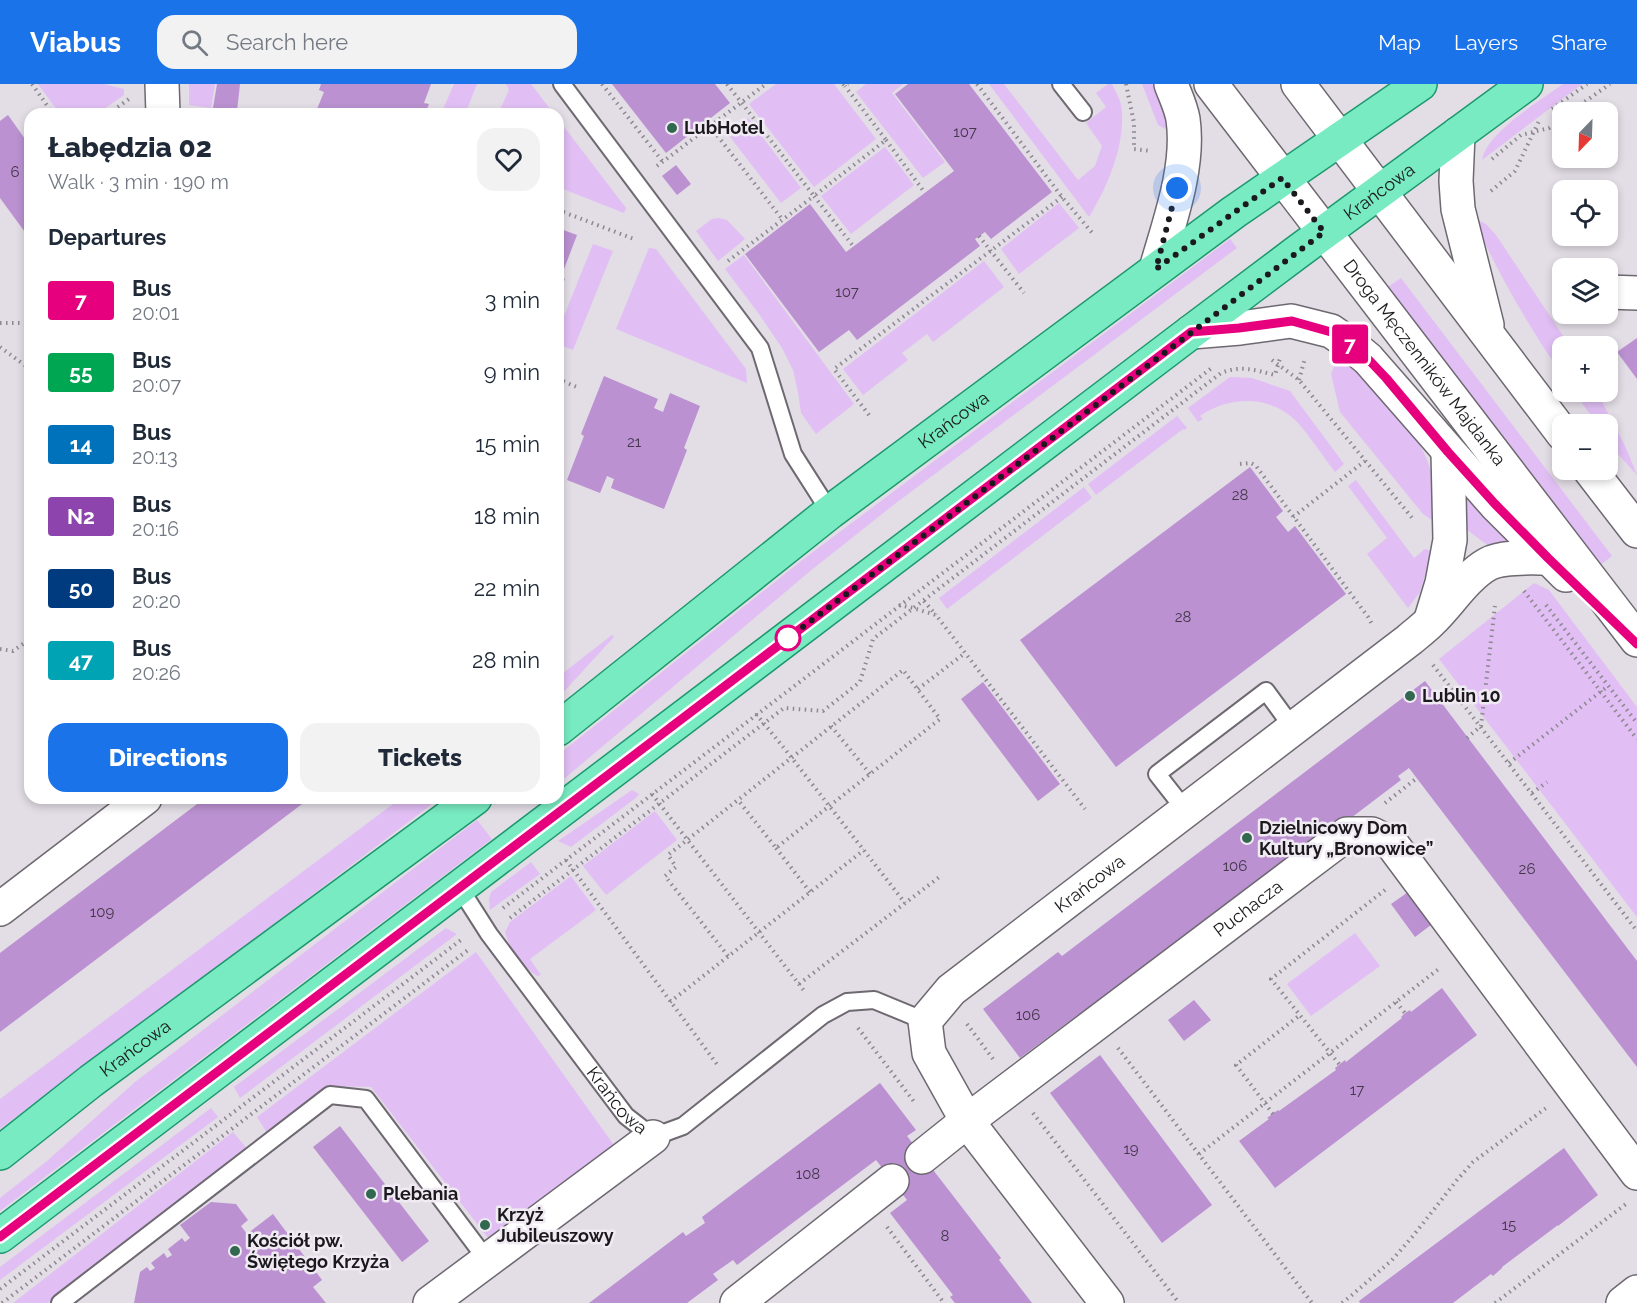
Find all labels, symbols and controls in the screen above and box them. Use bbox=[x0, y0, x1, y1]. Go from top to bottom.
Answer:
search box bbox=[157, 15, 577, 69]
text: Viabus bbox=[30, 26, 121, 59]
icon: search bbox=[178, 26, 211, 59]
text: Search here bbox=[226, 29, 348, 55]
text: Map bbox=[1378, 30, 1421, 55]
text: Layers bbox=[1454, 30, 1518, 55]
text: Share bbox=[1551, 30, 1607, 55]
north arrow bbox=[1552, 102, 1618, 168]
map controls bbox=[1552, 102, 1618, 480]
place label: LubHotel bbox=[684, 117, 764, 138]
marker: LubHotel bbox=[665, 121, 679, 135]
house number: 107 bbox=[953, 123, 977, 141]
button: heart bbox=[477, 128, 540, 191]
text: Łabędzia 02 bbox=[48, 131, 212, 164]
street label: Krańcowa bbox=[1340, 158, 1418, 224]
house number: 6 bbox=[10, 163, 20, 181]
text: Walk · 3 min · 190 m bbox=[48, 170, 229, 194]
your location bbox=[1162, 173, 1192, 203]
button: locate bbox=[1552, 180, 1618, 246]
text: Departures bbox=[48, 224, 166, 250]
street label: Droga Męczenników Majdanka bbox=[1339, 255, 1510, 470]
button: layers bbox=[1552, 258, 1618, 324]
text: Bus bbox=[132, 275, 171, 301]
house number: 107 bbox=[835, 283, 859, 301]
text: 3 min bbox=[485, 287, 540, 313]
text: 7 bbox=[75, 288, 87, 313]
text: 20:01 bbox=[132, 301, 179, 325]
line badge: 7 bbox=[1330, 324, 1370, 364]
text: 7 bbox=[1344, 332, 1356, 357]
button: + bbox=[1552, 336, 1618, 402]
text: Bus bbox=[132, 347, 171, 373]
text: 9 min bbox=[484, 359, 540, 385]
text: 55 bbox=[69, 360, 93, 385]
text: 20:07 bbox=[132, 373, 181, 397]
street label: Krańcowa bbox=[914, 387, 993, 453]
button: − bbox=[1552, 414, 1618, 480]
text: Bus bbox=[132, 419, 171, 445]
text: 15 min bbox=[475, 431, 540, 457]
text: 14 bbox=[70, 432, 92, 457]
house number: 21 bbox=[627, 433, 642, 451]
text: 20:13 bbox=[132, 445, 178, 469]
house number: 28 bbox=[1232, 486, 1248, 504]
text: Bus bbox=[132, 491, 171, 517]
text: 18 min bbox=[474, 503, 540, 529]
text: N2 bbox=[67, 504, 95, 529]
text: 20:16 bbox=[132, 517, 179, 541]
text: Bus bbox=[132, 563, 171, 589]
text: 22 min bbox=[474, 575, 540, 601]
text: 50 bbox=[69, 576, 93, 601]
text: 20:20 bbox=[132, 589, 181, 613]
house number: 28 bbox=[1175, 608, 1191, 626]
unlabelled marker bbox=[775, 625, 801, 651]
text: Bus bbox=[132, 635, 171, 661]
text: 28 min bbox=[472, 647, 540, 673]
text: 47 bbox=[69, 648, 93, 673]
text: 20:26 bbox=[132, 661, 181, 685]
place label: Lublin 10 bbox=[1422, 685, 1500, 706]
marker: Lublin 10 bbox=[1403, 689, 1417, 703]
button: Directions bbox=[48, 723, 288, 792]
button: Tickets bbox=[300, 723, 540, 792]
place label: Dzielnicowy Dom Kultury „Bronowice” bbox=[1259, 817, 1433, 859]
marker: Dzielnicowy Dom Kultury „Bronowice” bbox=[1240, 831, 1254, 845]
street label: Krańcowa bbox=[1050, 850, 1129, 917]
house number: 106 bbox=[1223, 857, 1247, 875]
house number: 26 bbox=[1519, 860, 1535, 878]
street label: Puchacza bbox=[1209, 876, 1286, 941]
house number: 109 bbox=[90, 903, 114, 921]
house number: 106 bbox=[1016, 1006, 1040, 1024]
street label: Krańcowa bbox=[95, 1015, 174, 1081]
street label: Krańcowa bbox=[583, 1062, 651, 1138]
house number: 17 bbox=[1350, 1081, 1364, 1099]
house number: 19 bbox=[1123, 1140, 1139, 1158]
house number: 108 bbox=[796, 1165, 820, 1183]
place label: Plebania bbox=[383, 1183, 458, 1204]
marker: Plebania bbox=[364, 1187, 378, 1201]
place label: Krzyż Jubileuszowy bbox=[497, 1204, 614, 1246]
house number: 15 bbox=[1502, 1216, 1516, 1234]
marker: Krzyż Jubileuszowy bbox=[478, 1218, 492, 1232]
house number: 8 bbox=[941, 1227, 950, 1245]
place label: Kościół pw. Świętego Krzyża bbox=[247, 1230, 389, 1272]
marker: Kościół pw. Świętego Krzyża bbox=[228, 1244, 242, 1258]

